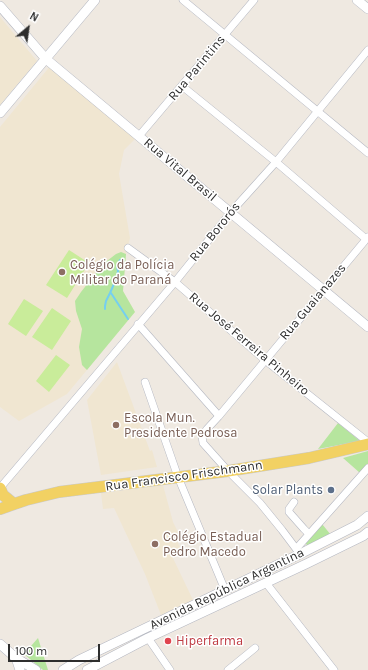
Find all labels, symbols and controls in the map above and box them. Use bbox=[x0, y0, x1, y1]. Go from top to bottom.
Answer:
north arrow bbox=[8, 8, 48, 48]
text: N bbox=[27, 9, 41, 25]
street label: Rua Parintins bbox=[165, 32, 229, 104]
street label: Rua Vital Brasil bbox=[140, 135, 220, 205]
street label: Rua Bororós bbox=[186, 199, 244, 265]
place label: Colégio da Polícia Militar do Paraná bbox=[70, 257, 174, 288]
street label: Rua Guaianazes bbox=[276, 261, 350, 343]
marker: Colégio da Polícia Militar do Paraná bbox=[57, 267, 67, 277]
street label: Rua José Ferreira Pinheiro bbox=[186, 289, 312, 399]
place label: Escola Mun. Presidente Pedrosa bbox=[124, 410, 238, 441]
marker: Escola Mun. Presidente Pedrosa bbox=[111, 420, 121, 430]
street label: Rua Francisco Frischmann bbox=[104, 457, 264, 495]
place label: Solar Plants bbox=[252, 482, 323, 498]
marker: Solar Plants bbox=[326, 485, 336, 495]
place label: Colégio Estadual Pedro Macedo bbox=[163, 529, 262, 560]
marker: Colégio Estadual Pedro Macedo bbox=[150, 539, 160, 549]
street label: Avenida República Argentina bbox=[147, 545, 307, 633]
place label: Hiperfarma bbox=[176, 633, 243, 649]
scale bar bbox=[10, 636, 102, 662]
marker: Hiperfarma bbox=[163, 636, 173, 646]
text: 100 m bbox=[15, 644, 47, 658]

